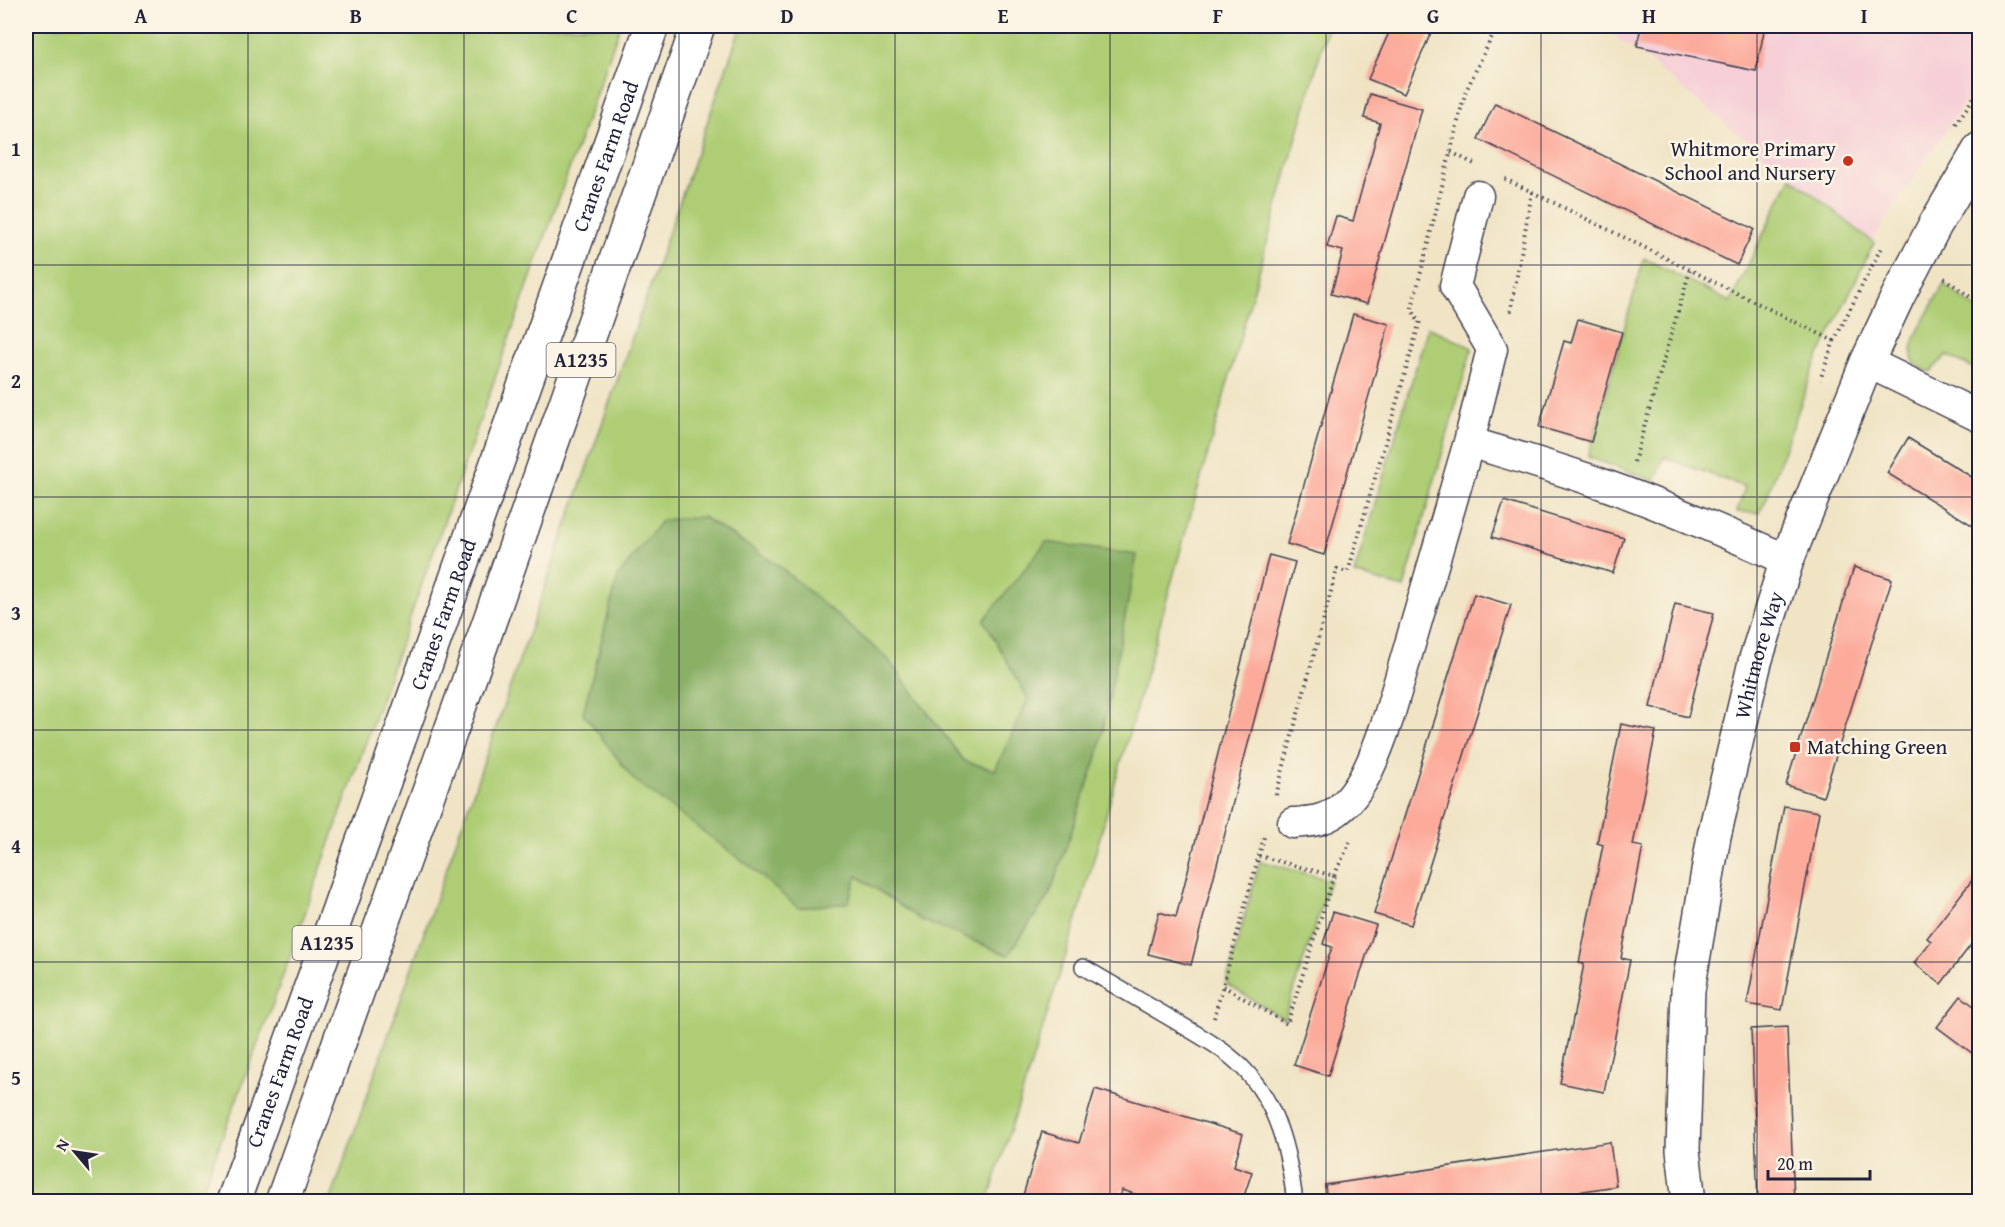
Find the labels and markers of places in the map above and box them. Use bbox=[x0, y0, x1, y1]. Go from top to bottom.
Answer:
place label: Whitmore Primary School and Nursery bbox=[1664, 133, 1837, 188]
marker: Whitmore Primary School and Nursery bbox=[1841, 154, 1855, 168]
place label: Matching Green bbox=[1807, 731, 1948, 762]
marker: Matching Green bbox=[1788, 740, 1802, 754]

